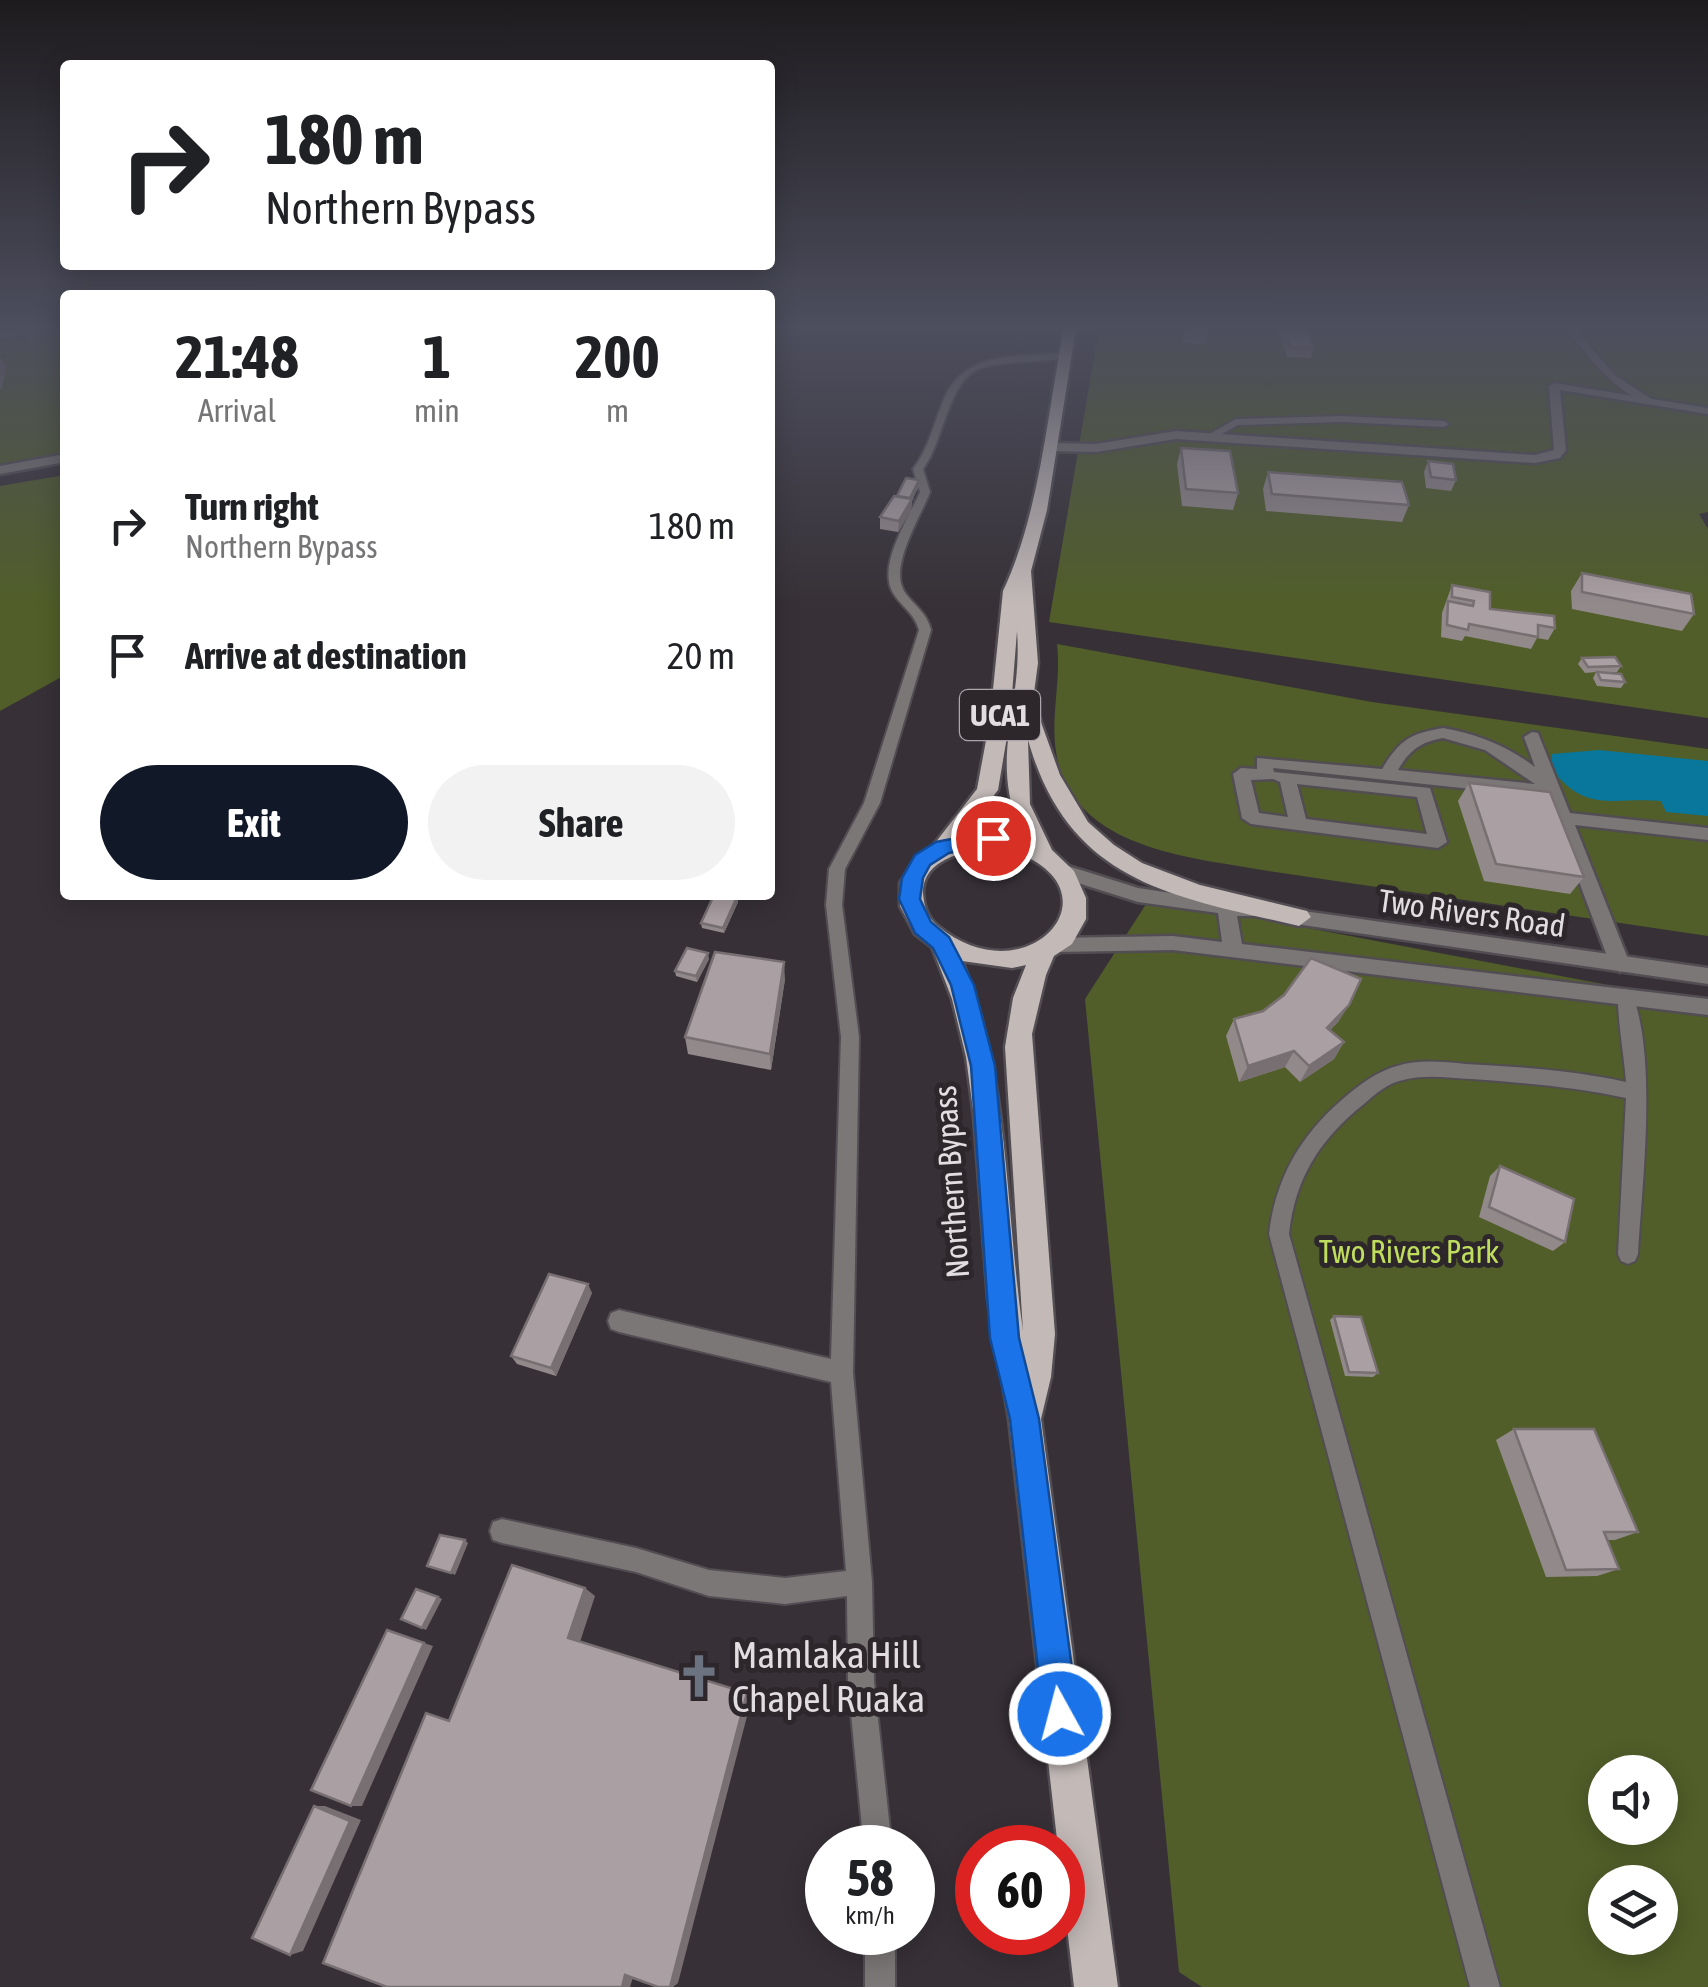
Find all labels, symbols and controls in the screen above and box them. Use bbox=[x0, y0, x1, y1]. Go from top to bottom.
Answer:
text: 180 m bbox=[265, 99, 424, 179]
icon: right bbox=[100, 100, 230, 230]
text: Northern Bypass bbox=[265, 182, 536, 234]
text: 21:48 bbox=[175, 322, 299, 391]
text: 1 bbox=[423, 322, 451, 391]
text: 200 bbox=[575, 322, 660, 391]
text: Arrival bbox=[198, 392, 276, 429]
text: min bbox=[414, 392, 460, 429]
text: m bbox=[606, 392, 629, 429]
text: Turn right bbox=[185, 485, 319, 528]
icon: right bbox=[100, 498, 155, 553]
text: 180 m bbox=[649, 504, 735, 547]
text: Northern Bypass bbox=[185, 528, 378, 565]
icon: arrive bbox=[100, 628, 155, 683]
text: Arrive at destination bbox=[185, 634, 467, 677]
text: 20 m bbox=[667, 634, 735, 677]
road number: UCA1 bbox=[960, 690, 1040, 740]
button: Exit bbox=[100, 765, 408, 880]
button: Share bbox=[428, 765, 735, 880]
pin bbox=[951, 796, 1036, 881]
icon: arrive bbox=[966, 811, 1021, 866]
street label: Two Rivers Road bbox=[1376, 882, 1568, 944]
street label: Northern Bypass bbox=[926, 1085, 976, 1279]
park label: Two Rivers Park bbox=[1319, 1233, 1499, 1270]
place label: Mamlaka Hill Chapel Ruaka bbox=[732, 1633, 925, 1720]
church icon: Mamlaka Hill Chapel Ruaka bbox=[675, 1652, 723, 1700]
position arrow bbox=[1008, 1662, 1112, 1766]
map controls bbox=[1588, 1755, 1678, 1955]
button: sound bbox=[1588, 1755, 1678, 1845]
speed limit sign: 60 bbox=[955, 1825, 1085, 1955]
text: 58 bbox=[846, 1849, 893, 1907]
button: layers bbox=[1588, 1865, 1678, 1955]
text: km/h bbox=[845, 1901, 895, 1929]

